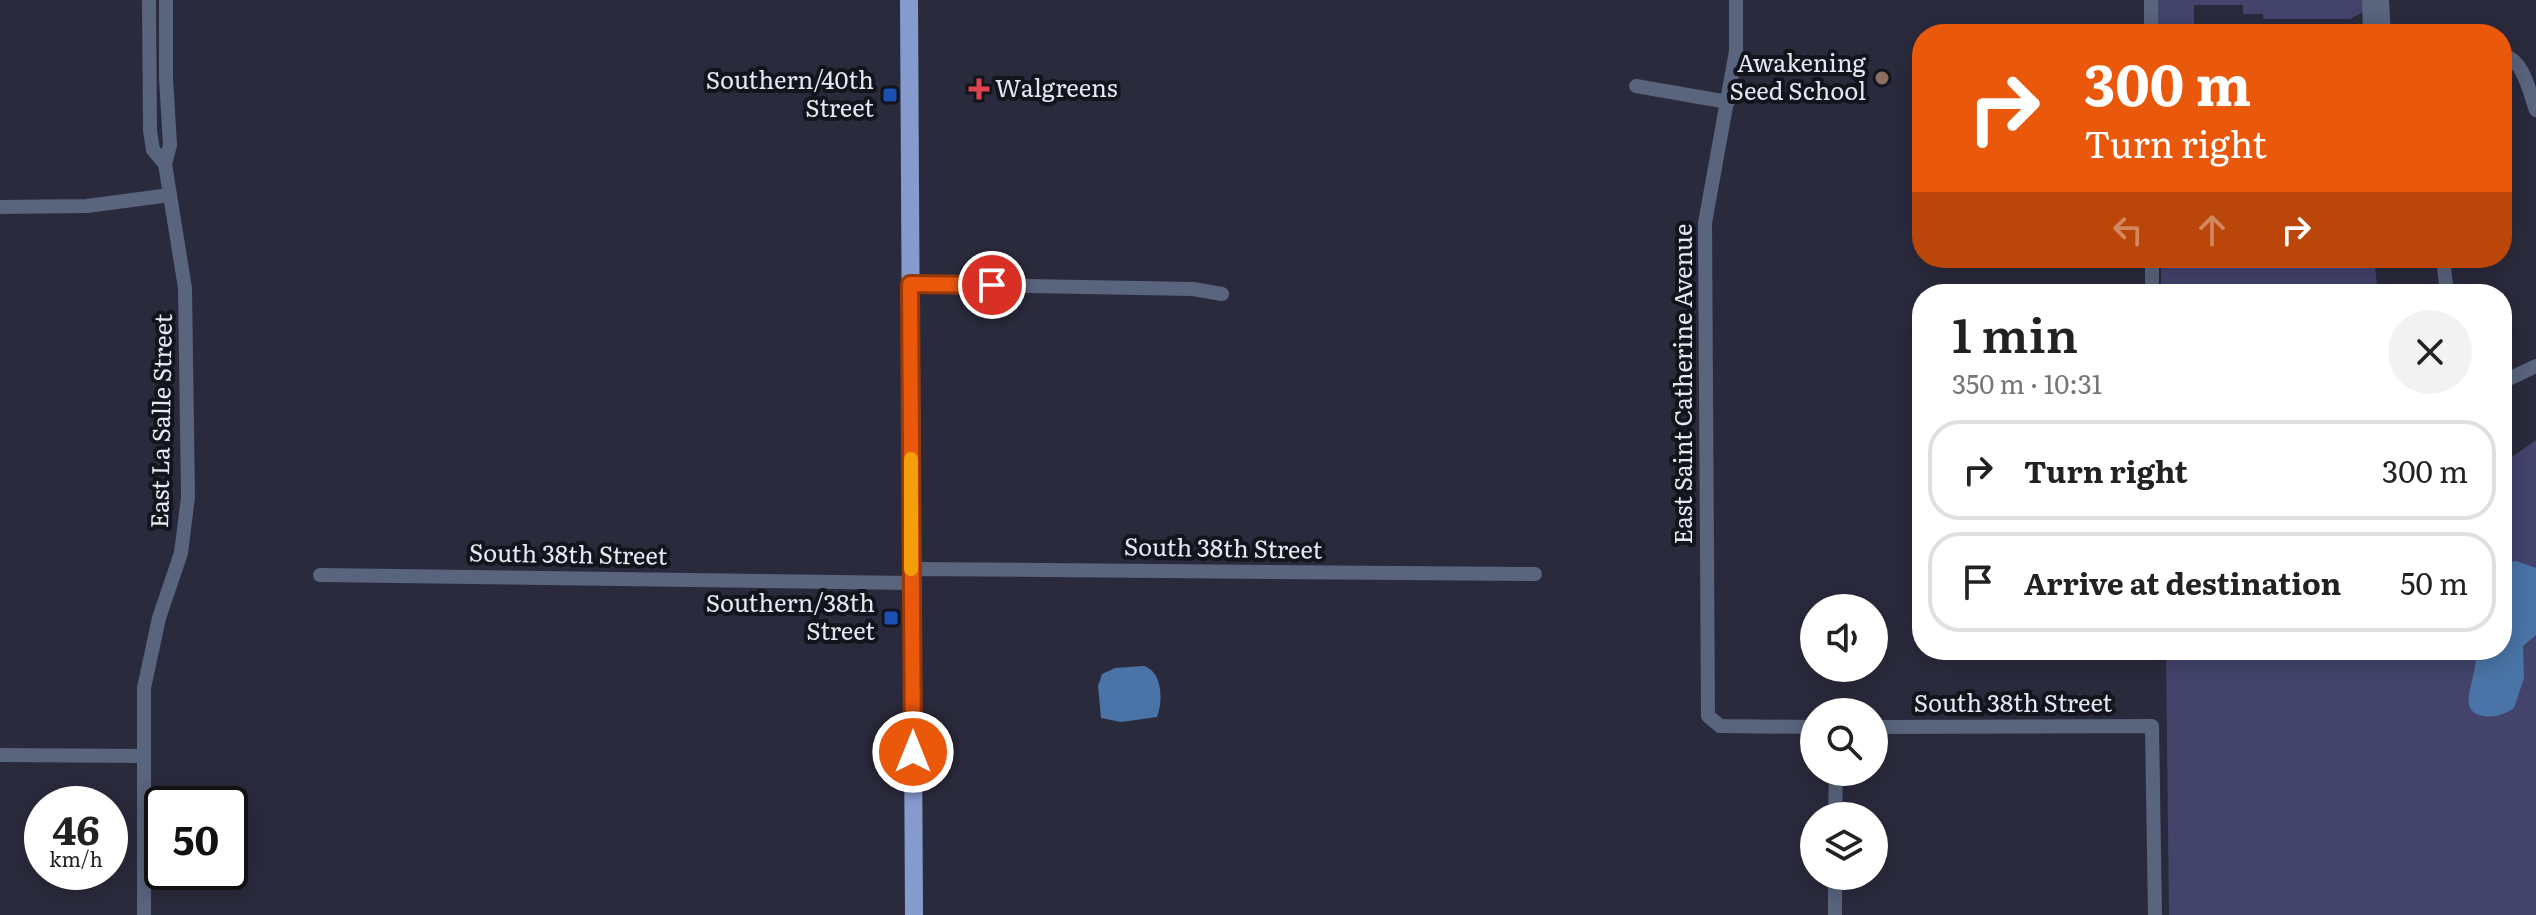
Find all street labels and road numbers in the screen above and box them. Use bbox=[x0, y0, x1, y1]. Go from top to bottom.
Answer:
street label: East Saint Catherine Avenue bbox=[1664, 224, 1699, 544]
street label: East La Salle Street bbox=[140, 313, 179, 529]
street label: South 38th Street bbox=[1124, 527, 1323, 566]
street label: South 38th Street bbox=[469, 533, 668, 572]
street label: South 38th Street bbox=[1914, 684, 2113, 719]

